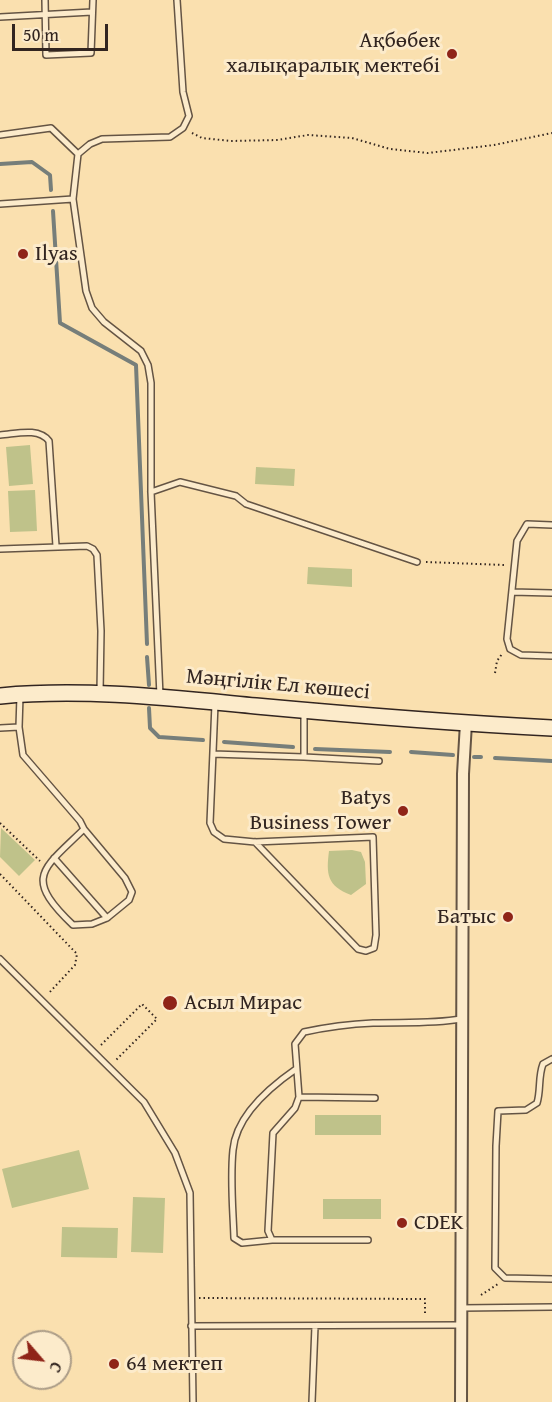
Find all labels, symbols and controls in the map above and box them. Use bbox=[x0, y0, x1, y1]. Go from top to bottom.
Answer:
scale bar bbox=[15, 12, 111, 50]
text: 50 m bbox=[23, 21, 59, 48]
place label: Ақбөбек халықаралық мектебі bbox=[226, 28, 440, 80]
marker: Ақбөбек халықаралық мектебі bbox=[445, 47, 459, 61]
place label: Ilyas bbox=[35, 241, 78, 267]
marker: Ilyas bbox=[16, 247, 30, 261]
street label: Мәңгілік Ел көшесі bbox=[185, 664, 371, 706]
place label: Batys Business Tower bbox=[250, 785, 391, 836]
marker: Batys Business Tower bbox=[396, 804, 410, 818]
place label: Батыс bbox=[437, 904, 496, 930]
marker: Батыс bbox=[501, 910, 515, 924]
place label: Асыл Мирас bbox=[184, 990, 302, 1016]
marker: Асыл Мирас bbox=[161, 994, 179, 1012]
place label: CDEK bbox=[414, 1210, 463, 1236]
marker: CDEK bbox=[395, 1216, 409, 1230]
north arrow bbox=[12, 1330, 72, 1390]
place label: 64 мектеп bbox=[126, 1351, 223, 1377]
marker: 64 мектеп bbox=[107, 1357, 121, 1371]
text: С bbox=[43, 1358, 69, 1377]

